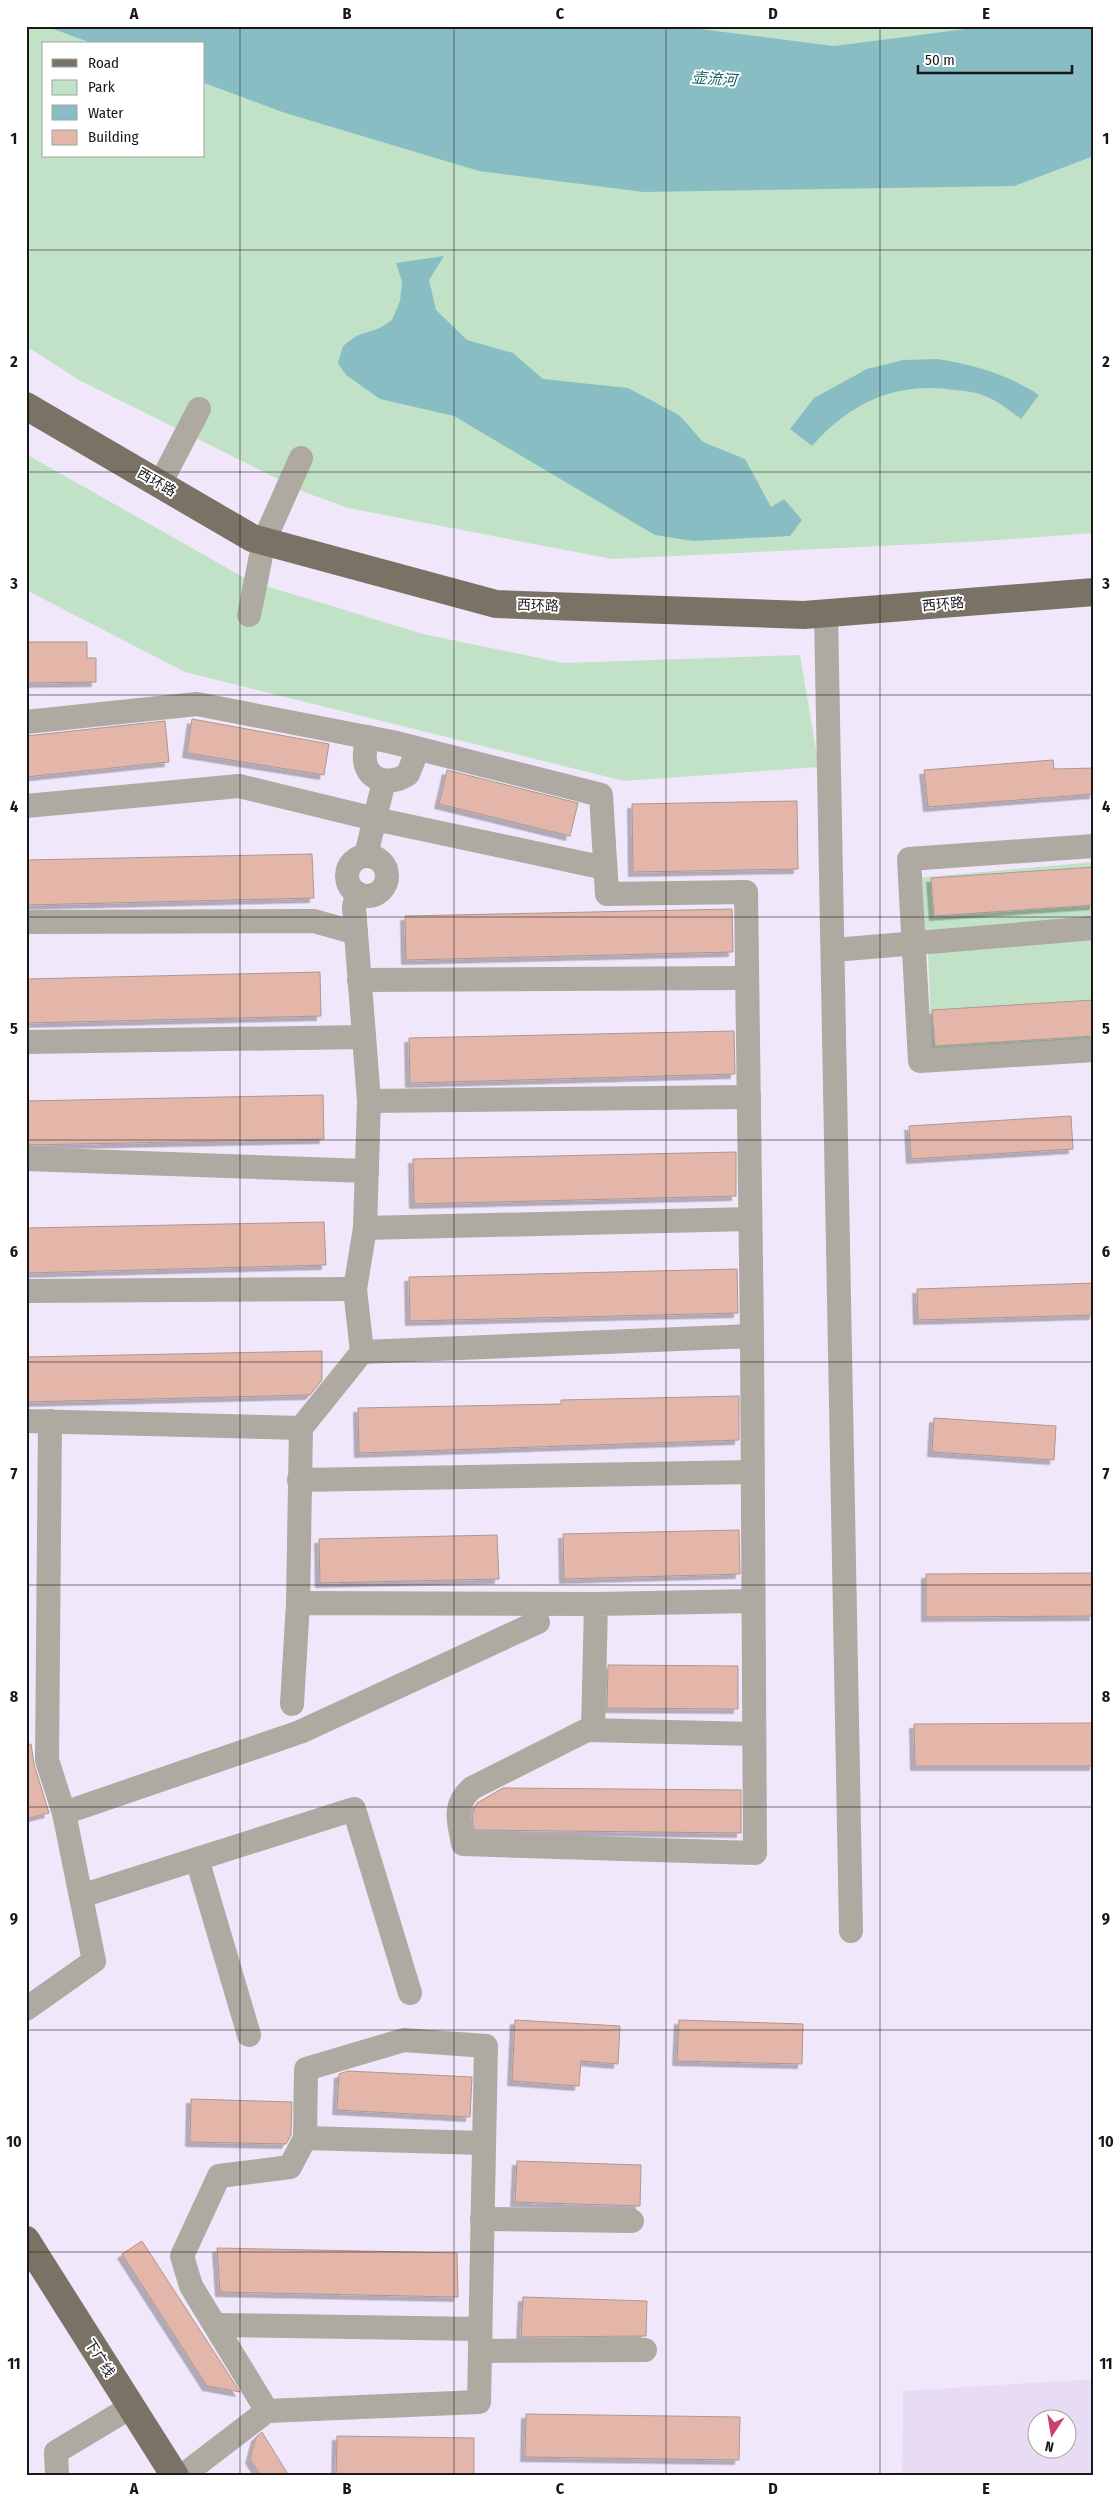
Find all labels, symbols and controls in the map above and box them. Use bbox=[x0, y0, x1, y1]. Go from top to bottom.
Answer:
text: A bbox=[129, 4, 139, 23]
text: B bbox=[343, 4, 352, 23]
text: C bbox=[556, 4, 565, 23]
text: D bbox=[768, 4, 778, 23]
text: E bbox=[982, 4, 990, 23]
legend bbox=[42, 42, 205, 158]
scale bar bbox=[918, 42, 1071, 74]
text: 50 m bbox=[925, 51, 955, 69]
text: Road bbox=[88, 54, 119, 72]
water label: 壶流河 bbox=[691, 68, 740, 90]
text: Park bbox=[88, 78, 115, 96]
text: Water bbox=[88, 104, 124, 122]
text: Building bbox=[88, 128, 139, 146]
text: 1 bbox=[11, 129, 17, 148]
text: 1 bbox=[1103, 129, 1109, 148]
text: 2 bbox=[9, 352, 18, 371]
text: 2 bbox=[1101, 352, 1110, 371]
street label: 西环路 bbox=[134, 465, 179, 500]
text: 3 bbox=[9, 574, 18, 593]
text: 3 bbox=[1101, 574, 1110, 593]
street label: 西环路 bbox=[921, 594, 965, 615]
street label: 西环路 bbox=[517, 596, 559, 615]
text: 4 bbox=[10, 797, 18, 816]
text: 4 bbox=[1102, 797, 1110, 816]
text: 5 bbox=[10, 1019, 18, 1038]
text: 5 bbox=[1102, 1019, 1110, 1038]
text: 6 bbox=[10, 1242, 18, 1261]
text: 6 bbox=[1102, 1242, 1110, 1261]
text: 7 bbox=[11, 1464, 18, 1483]
text: 7 bbox=[1103, 1464, 1110, 1483]
text: 8 bbox=[10, 1687, 19, 1706]
text: 8 bbox=[1102, 1687, 1111, 1706]
text: 9 bbox=[10, 1909, 18, 1928]
text: 9 bbox=[1102, 1909, 1110, 1928]
text: 10 bbox=[6, 2132, 22, 2151]
text: 10 bbox=[1098, 2132, 1114, 2151]
street label: 下广线 bbox=[81, 2336, 118, 2381]
text: 11 bbox=[7, 2354, 21, 2373]
text: 11 bbox=[1099, 2354, 1113, 2373]
north arrow bbox=[1028, 2410, 1078, 2460]
text: N bbox=[1044, 2437, 1055, 2455]
text: A bbox=[129, 2479, 139, 2498]
text: B bbox=[343, 2479, 352, 2498]
text: C bbox=[556, 2479, 565, 2498]
text: D bbox=[768, 2479, 778, 2498]
text: E bbox=[982, 2479, 990, 2498]

